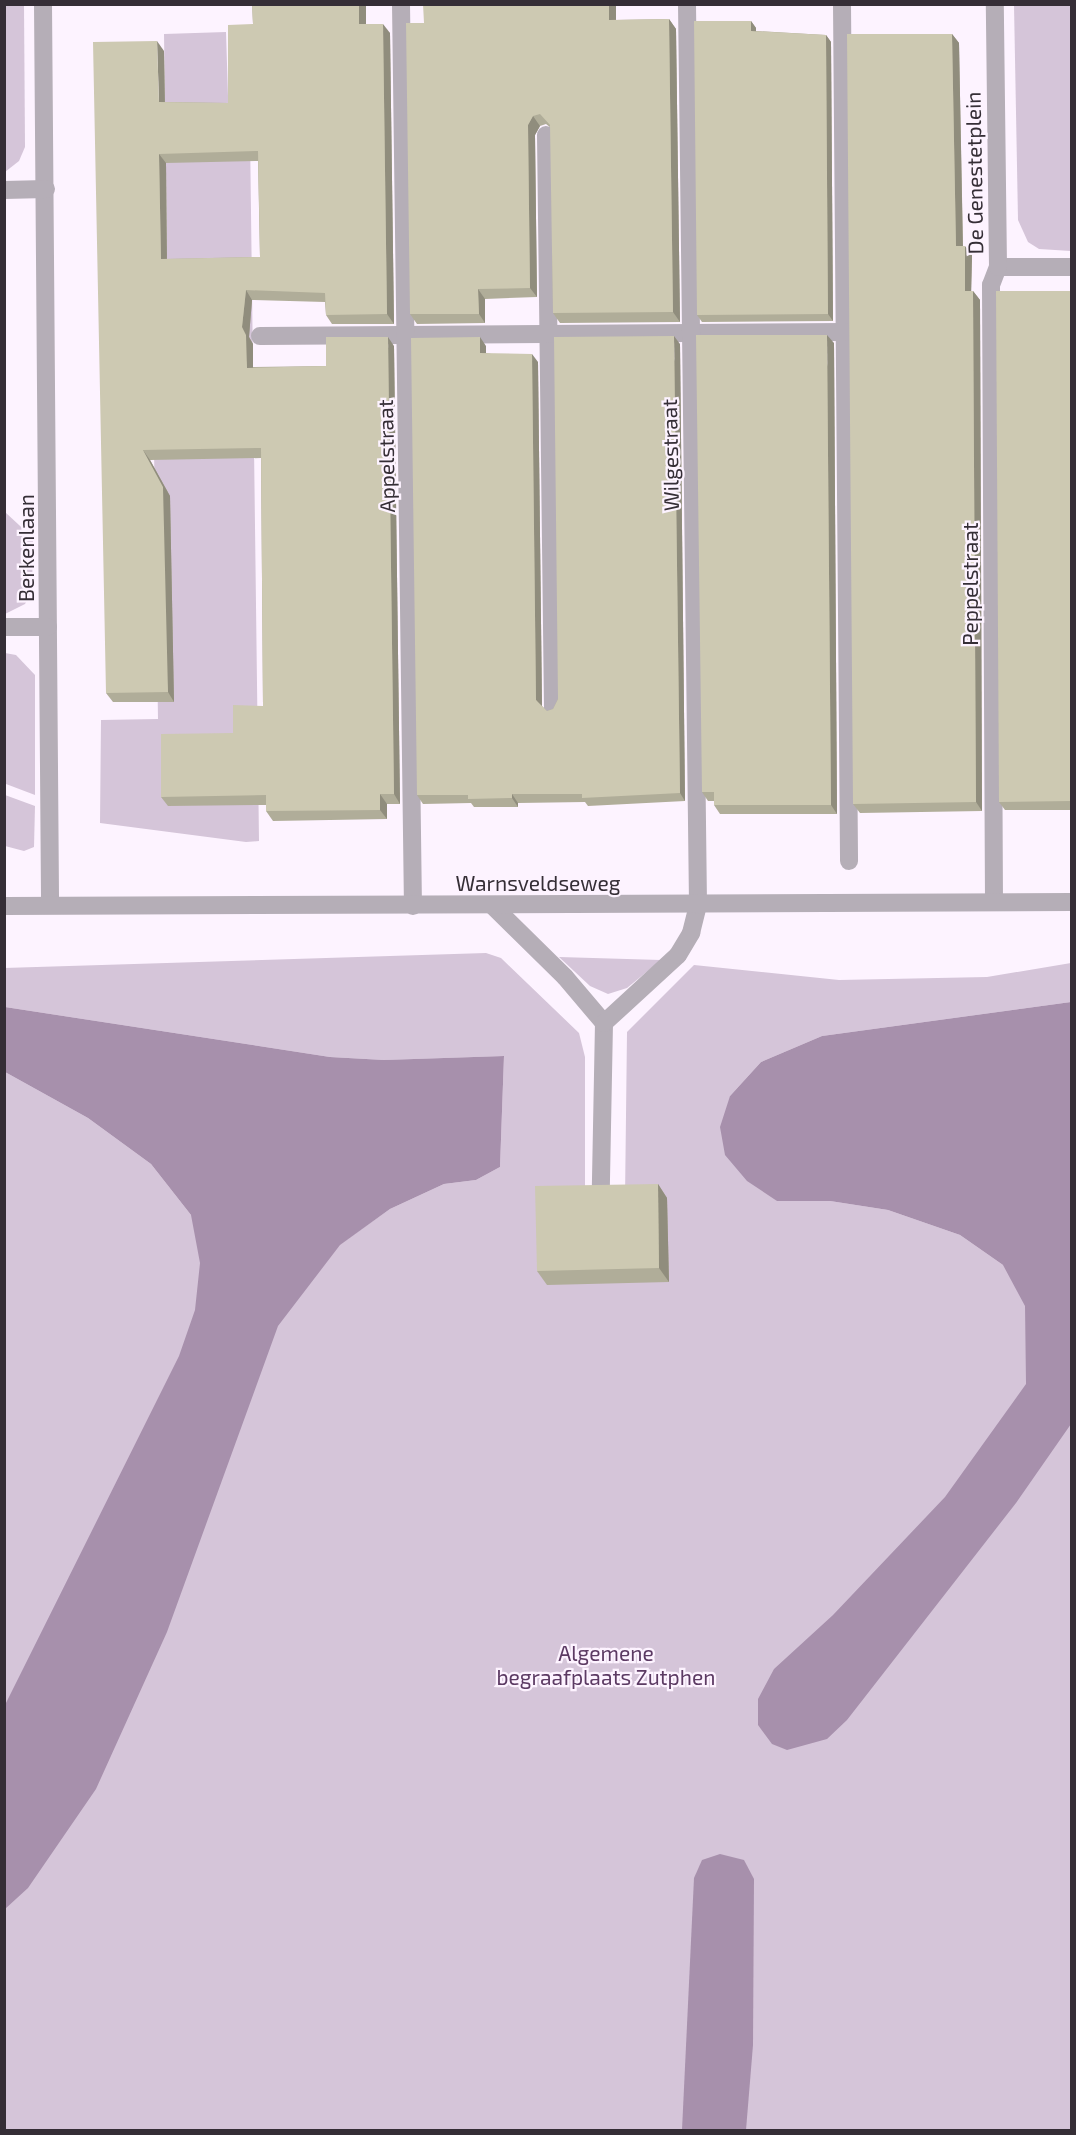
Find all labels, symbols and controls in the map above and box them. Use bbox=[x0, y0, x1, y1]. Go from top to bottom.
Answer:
street label: De Genestetplein bbox=[960, 91, 988, 255]
street label: Appelstraat bbox=[372, 399, 400, 513]
street label: Wilgestraat bbox=[656, 399, 684, 511]
street label: Berkenlaan bbox=[13, 494, 39, 602]
street label: Peppelstraat bbox=[957, 522, 983, 646]
street label: Warnsveldseweg bbox=[455, 870, 621, 896]
park label: Algemene begraafplaats Zutphen bbox=[497, 1640, 715, 1690]

